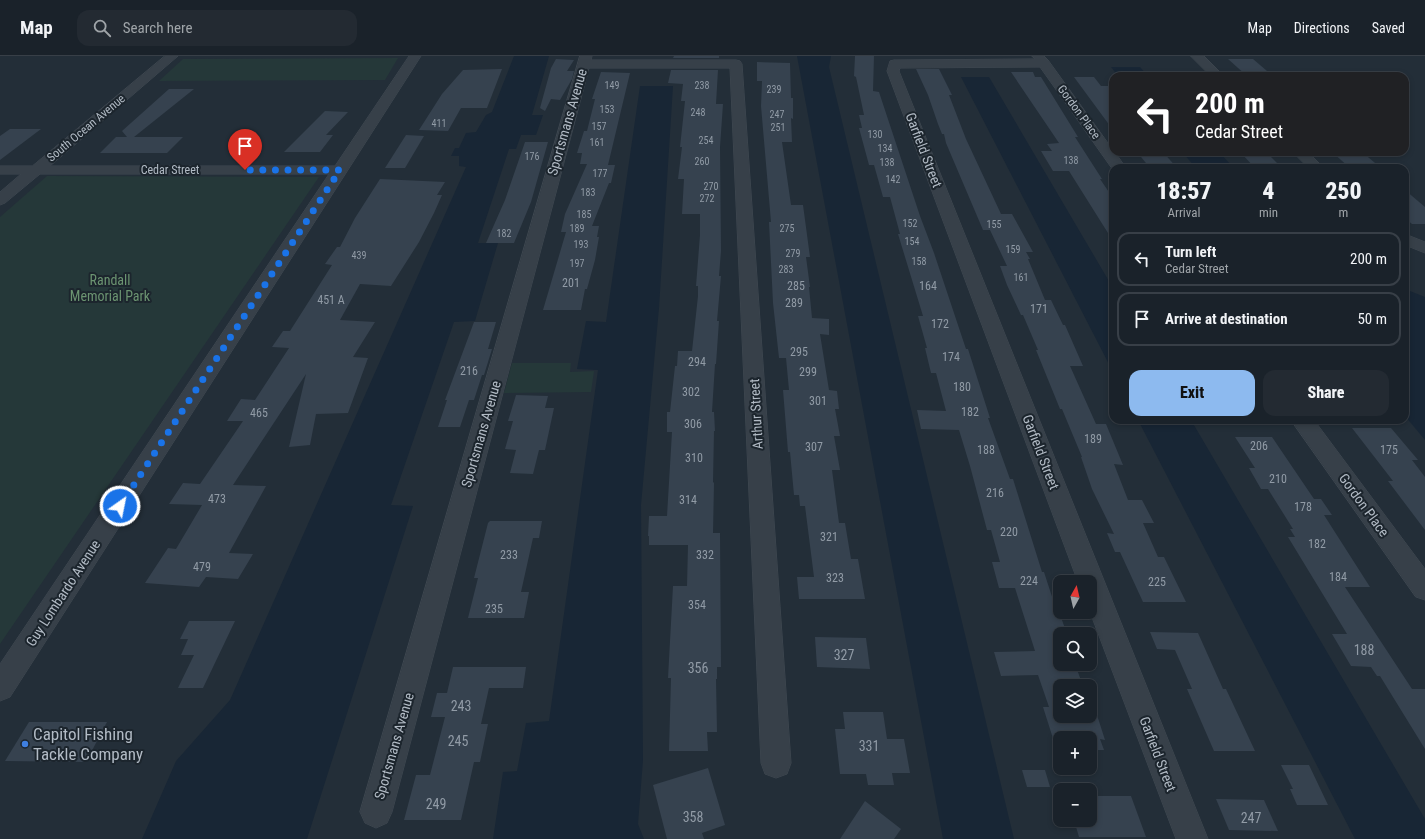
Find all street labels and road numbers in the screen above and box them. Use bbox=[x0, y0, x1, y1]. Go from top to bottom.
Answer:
street label: Sportsmans Avenue bbox=[544, 66, 590, 177]
street label: Gordon Place bbox=[1055, 82, 1104, 142]
street label: South Ocean Avenue bbox=[44, 91, 128, 165]
street label: Garfield Street bbox=[902, 110, 946, 190]
street label: Cedar Street bbox=[141, 163, 200, 177]
street label: Sportsmans Avenue bbox=[458, 378, 504, 489]
street label: Arthur Street bbox=[746, 378, 766, 450]
street label: Garfield Street bbox=[1019, 412, 1063, 492]
street label: Gordon Place bbox=[1336, 470, 1393, 540]
street label: Guy Lombardo Avenue bbox=[23, 536, 104, 649]
street label: Sportsmans Avenue bbox=[371, 690, 417, 801]
street label: Garfield Street bbox=[1136, 714, 1180, 794]

